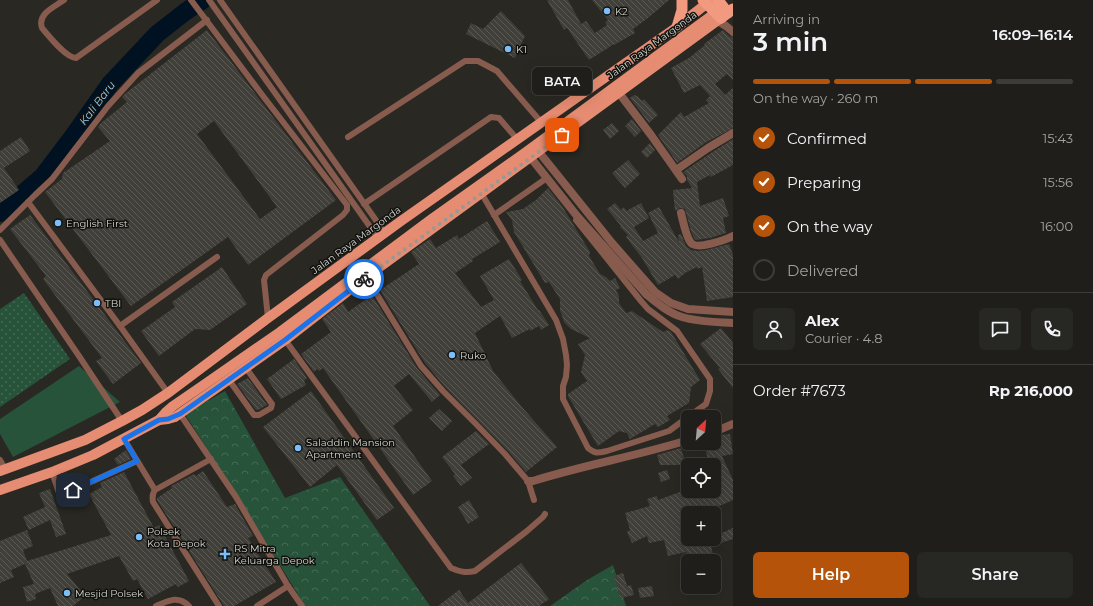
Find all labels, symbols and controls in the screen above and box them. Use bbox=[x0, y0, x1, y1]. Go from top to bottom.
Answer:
place label: K2 bbox=[615, 5, 628, 18]
marker: K2 bbox=[602, 6, 612, 16]
street label: Jalan Raya Margonda bbox=[604, 8, 699, 82]
text: Arriving in bbox=[753, 11, 820, 27]
text: 16:09–16:14 bbox=[993, 25, 1073, 44]
text: 3 min bbox=[753, 26, 828, 58]
place label: K1 bbox=[516, 43, 527, 56]
marker: K1 bbox=[503, 44, 513, 54]
callout: BATA bbox=[532, 67, 592, 95]
text: BATA bbox=[544, 73, 580, 89]
water label: Kali Baru bbox=[76, 78, 118, 128]
text: On the way · 260 m bbox=[753, 90, 878, 106]
pin bbox=[545, 118, 579, 152]
icon: bag bbox=[551, 124, 573, 146]
icon: check bbox=[753, 127, 775, 149]
text: Confirmed bbox=[787, 129, 867, 148]
text: 15:43 bbox=[1042, 130, 1073, 146]
icon: check bbox=[753, 171, 775, 193]
text: Preparing bbox=[787, 173, 862, 192]
text: 15:56 bbox=[1043, 174, 1073, 190]
street label: Jalan Raya Margonda bbox=[308, 203, 403, 277]
icon: check bbox=[753, 215, 775, 237]
place label: English First bbox=[66, 217, 128, 230]
text: On the way bbox=[787, 217, 872, 236]
marker: English First bbox=[53, 218, 63, 228]
text: 16:00 bbox=[1040, 218, 1073, 234]
courier bbox=[344, 259, 384, 299]
text: Delivered bbox=[787, 261, 859, 280]
icon: bike bbox=[353, 268, 375, 290]
place label: TBI bbox=[105, 297, 121, 310]
marker: TBI bbox=[92, 298, 102, 308]
button: person bbox=[753, 308, 795, 350]
button: chat bbox=[979, 308, 1021, 350]
button: phone bbox=[1031, 308, 1073, 350]
text: Alex bbox=[805, 311, 839, 330]
text: Courier · 4.8 bbox=[805, 330, 883, 346]
place label: Ruko bbox=[460, 349, 486, 362]
marker: Ruko bbox=[447, 350, 457, 360]
text: Order #7673 bbox=[753, 381, 846, 400]
text: Rp 216,000 bbox=[989, 381, 1073, 400]
north arrow bbox=[681, 410, 721, 450]
map controls bbox=[681, 410, 721, 594]
place label: Saladdin Mansion Apartment bbox=[306, 436, 395, 461]
marker: Saladdin Mansion Apartment bbox=[293, 443, 303, 453]
button: locate bbox=[681, 458, 721, 498]
pin bbox=[56, 473, 90, 507]
icon: home bbox=[62, 479, 84, 501]
button: + bbox=[681, 506, 721, 546]
place label: Polsek Kota Depok bbox=[147, 525, 206, 550]
marker: Polsek Kota Depok bbox=[134, 532, 144, 542]
place label: RS Mitra Keluarga Depok bbox=[234, 542, 315, 567]
marker: RS Mitra Keluarga Depok bbox=[219, 548, 231, 560]
button: Help bbox=[753, 552, 909, 598]
button: Share bbox=[917, 552, 1073, 598]
button: − bbox=[681, 554, 721, 594]
place label: Mesjid Polsek bbox=[75, 587, 143, 600]
marker: Mesjid Polsek bbox=[62, 588, 72, 598]

